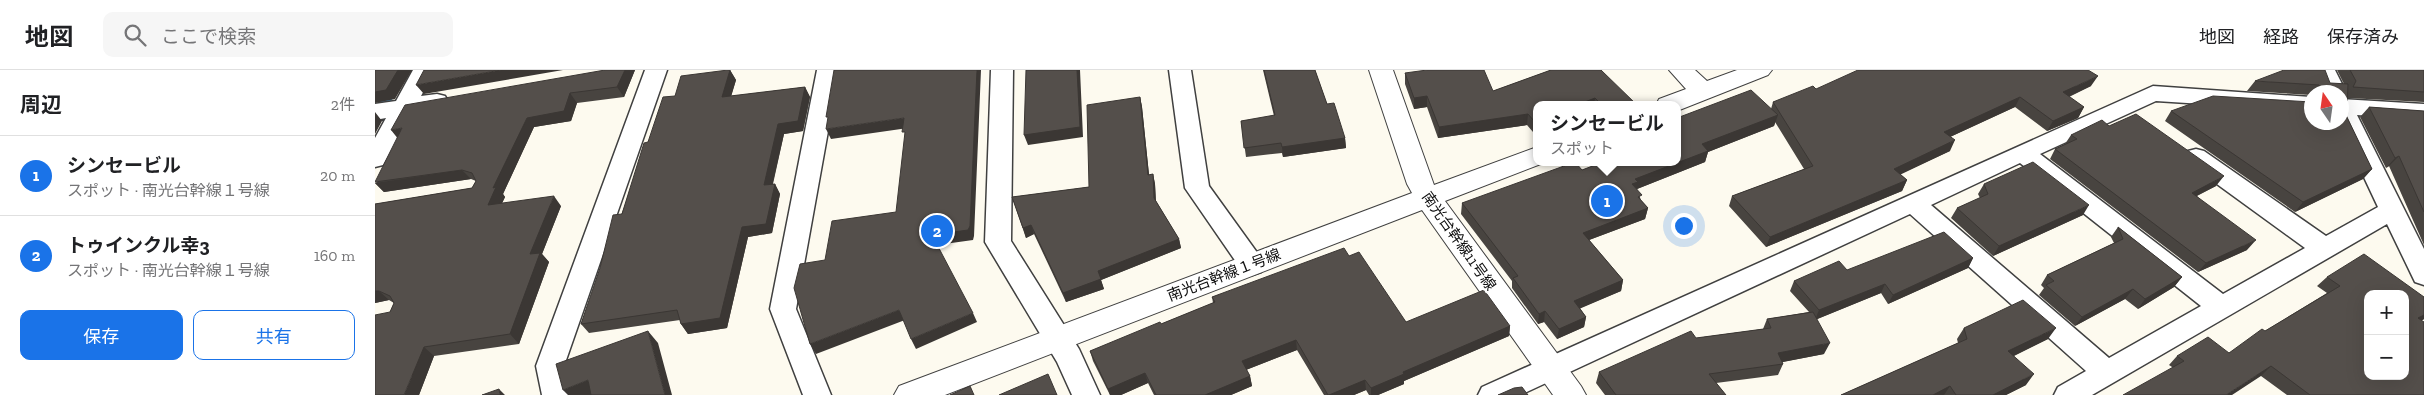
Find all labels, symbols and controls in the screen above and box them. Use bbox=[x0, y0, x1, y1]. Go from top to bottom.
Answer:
search box bbox=[103, 12, 453, 57]
icon: search bbox=[121, 21, 149, 49]
text: 地図 bbox=[25, 22, 73, 51]
text: ここで検索 bbox=[161, 25, 256, 48]
text: 地図 bbox=[2199, 26, 2235, 48]
text: 経路 bbox=[2263, 26, 2299, 48]
text: 保存済み bbox=[2327, 26, 2399, 48]
north arrow bbox=[2304, 85, 2349, 130]
text: 周辺 bbox=[20, 92, 62, 117]
text: 2件 bbox=[331, 95, 355, 114]
popup bbox=[1533, 101, 1681, 166]
text: シンセービル bbox=[1550, 112, 1664, 135]
text: スポット bbox=[1550, 139, 1614, 158]
text: シンセービル bbox=[67, 154, 181, 177]
text: 1 bbox=[33, 166, 39, 185]
text: 20 m bbox=[320, 166, 355, 185]
text: スポット · 南光台幹線１号線 bbox=[67, 181, 270, 200]
pin: 1 bbox=[1591, 182, 1623, 220]
street label: 南光台幹線11号線 bbox=[1418, 188, 1500, 294]
pin: 2 bbox=[921, 212, 953, 250]
your location bbox=[1671, 213, 1697, 239]
text: トゥインクル幸3 bbox=[67, 234, 210, 257]
street label: 南光台幹線１号線 bbox=[1165, 245, 1283, 305]
text: 2 bbox=[32, 246, 40, 265]
text: 160 m bbox=[314, 246, 355, 265]
text: スポット · 南光台幹線１号線 bbox=[67, 261, 270, 280]
map controls bbox=[2364, 290, 2409, 380]
button: + bbox=[2364, 290, 2409, 335]
button: 保存 bbox=[20, 310, 183, 360]
button: 共有 bbox=[193, 310, 355, 360]
button: − bbox=[2364, 335, 2409, 380]

